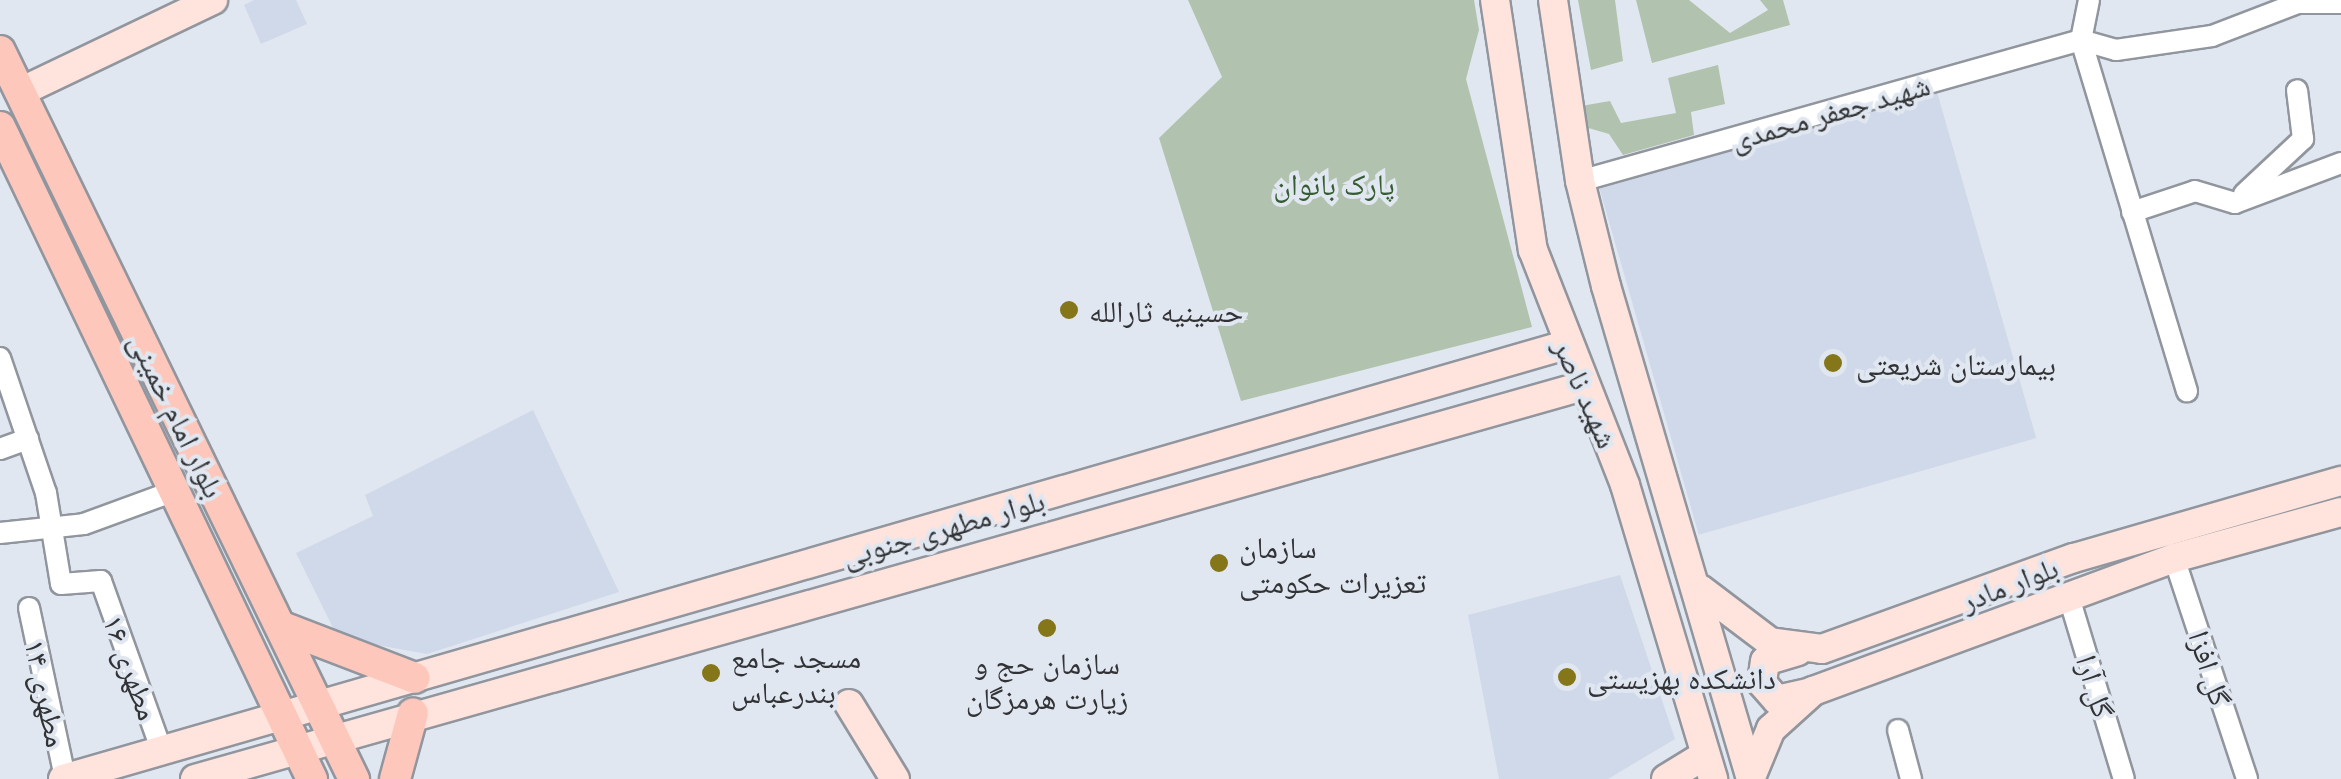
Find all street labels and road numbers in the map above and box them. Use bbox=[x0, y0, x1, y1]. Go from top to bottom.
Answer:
street label: شهید جعفر محمدی bbox=[1726, 65, 1934, 157]
street label: بلوار امام خمینی bbox=[123, 327, 233, 503]
street label: شهید ناصر bbox=[1547, 333, 1627, 453]
street label: بلوار مطهری جنوبی bbox=[838, 481, 1048, 573]
street label: بلوار مادر bbox=[1955, 548, 2063, 618]
street label: مطهری ۱۶ bbox=[96, 610, 168, 724]
street label: گل افزا bbox=[2182, 626, 2240, 710]
street label: مطهری ۱۴ bbox=[18, 636, 76, 750]
street label: گل آرا bbox=[2069, 650, 2123, 722]

